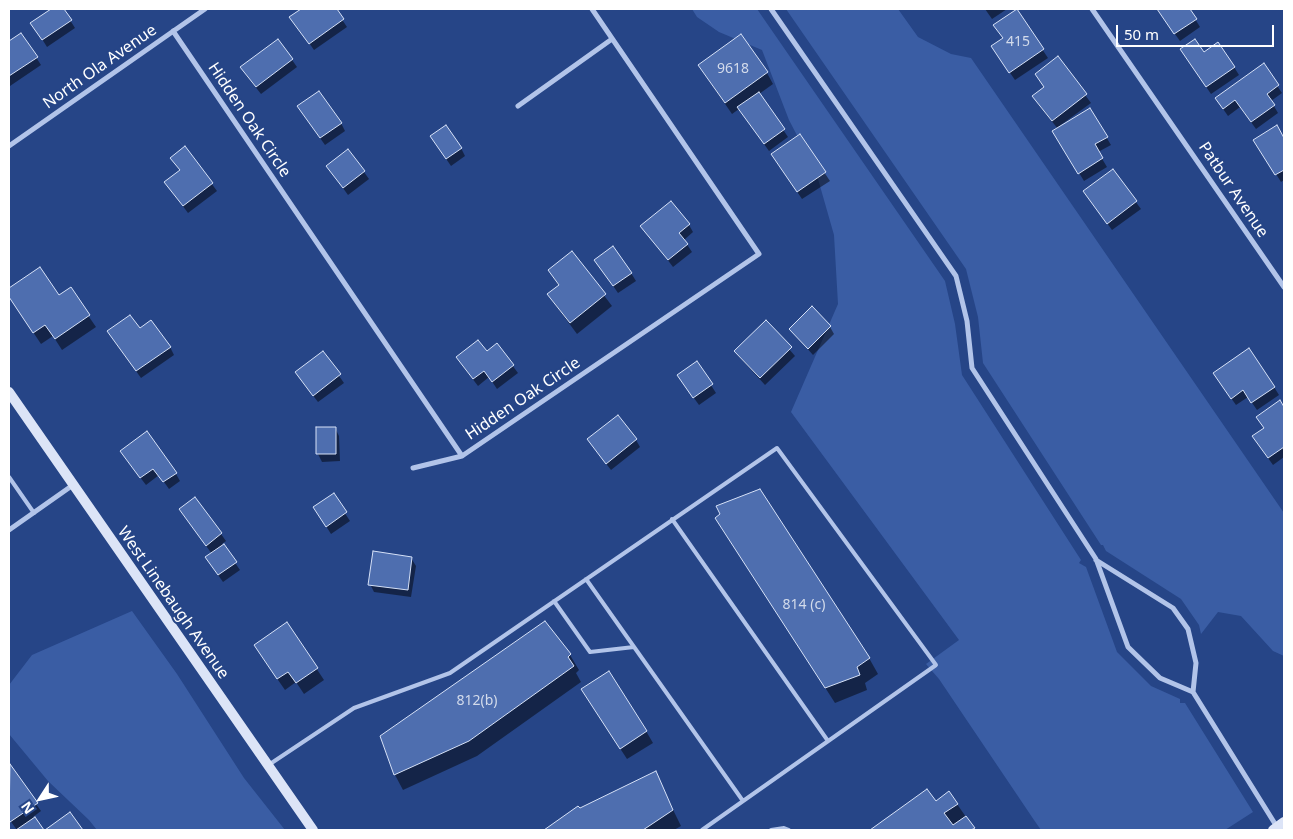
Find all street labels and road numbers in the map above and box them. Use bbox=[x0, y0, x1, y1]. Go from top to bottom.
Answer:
street label: North Ola Avenue bbox=[40, 21, 160, 113]
street label: Hidden Oak Circle bbox=[203, 59, 295, 181]
street label: Patbur Avenue bbox=[1194, 139, 1272, 241]
street label: Hidden Oak Circle bbox=[462, 353, 584, 445]
street label: West Linebaugh Avenue bbox=[113, 523, 233, 683]

